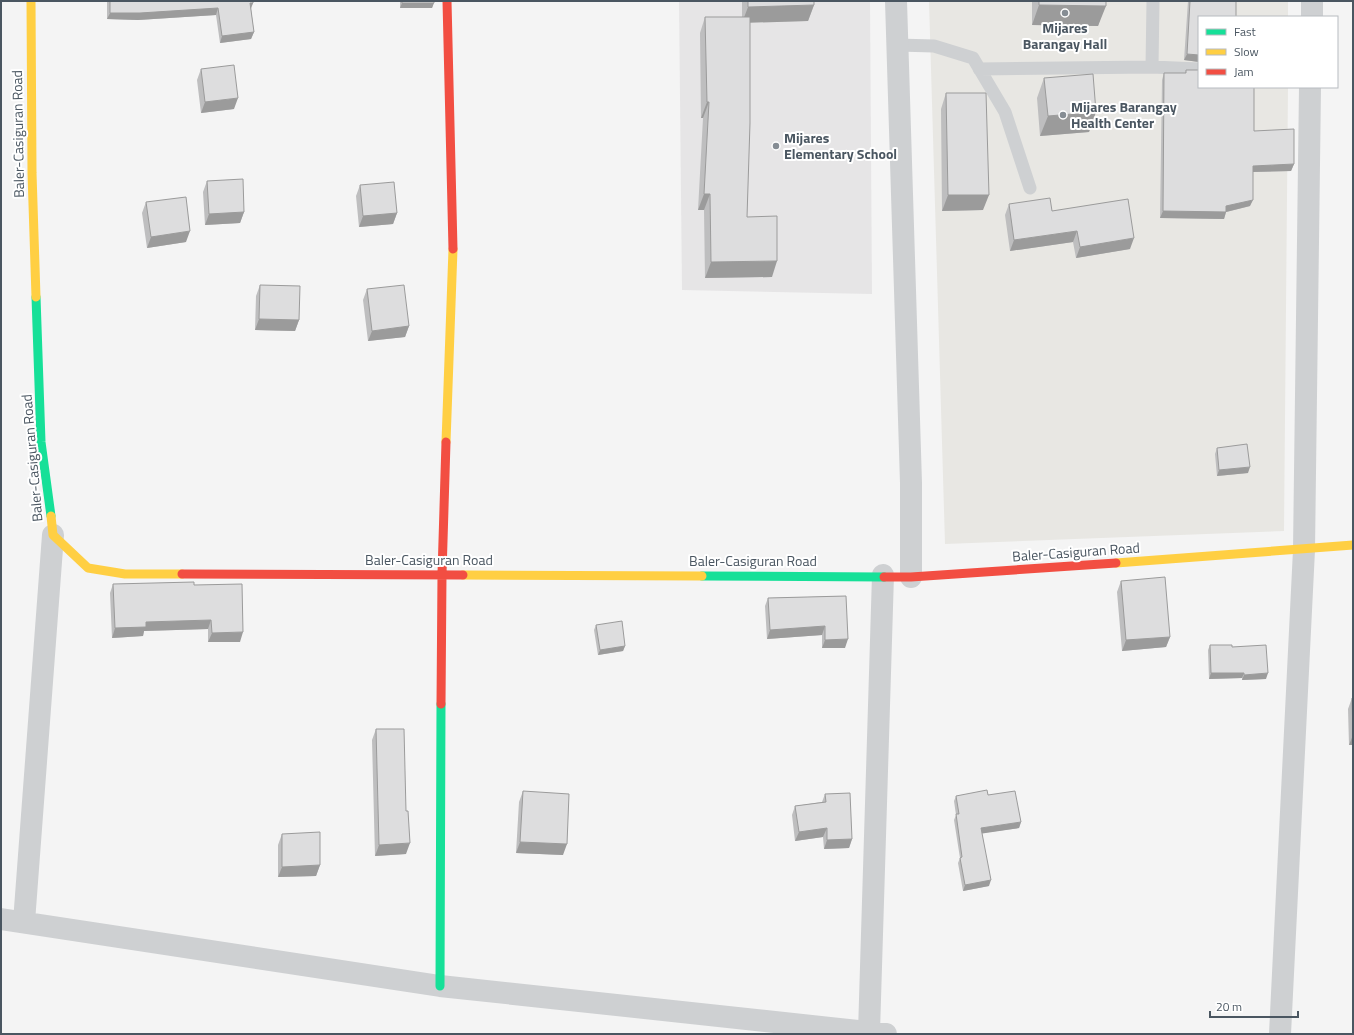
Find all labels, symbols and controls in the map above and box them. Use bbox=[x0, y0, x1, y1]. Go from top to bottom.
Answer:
marker: Mijares Barangay Hall bbox=[1060, 8, 1070, 18]
legend bbox=[1198, 16, 1338, 88]
place label: Mijares Barangay Hall bbox=[1023, 17, 1107, 54]
text: Fast bbox=[1234, 22, 1257, 41]
text: Slow bbox=[1234, 42, 1259, 61]
text: Jam bbox=[1234, 62, 1254, 81]
street label: Baler-Casiguran Road bbox=[6, 70, 29, 198]
place label: Mijares Barangay Health Center bbox=[1071, 96, 1177, 133]
marker: Mijares Barangay Health Center bbox=[1058, 110, 1068, 120]
place label: Mijares Elementary School bbox=[784, 127, 897, 164]
marker: Mijares Elementary School bbox=[771, 141, 781, 151]
street label: Baler-Casiguran Road bbox=[15, 393, 48, 523]
street label: Baler-Casiguran Road bbox=[1011, 537, 1140, 566]
street label: Baler-Casiguran Road bbox=[365, 549, 493, 570]
street label: Baler-Casiguran Road bbox=[689, 550, 817, 571]
scale bar bbox=[1210, 993, 1298, 1019]
text: 20 m bbox=[1216, 997, 1242, 1016]

